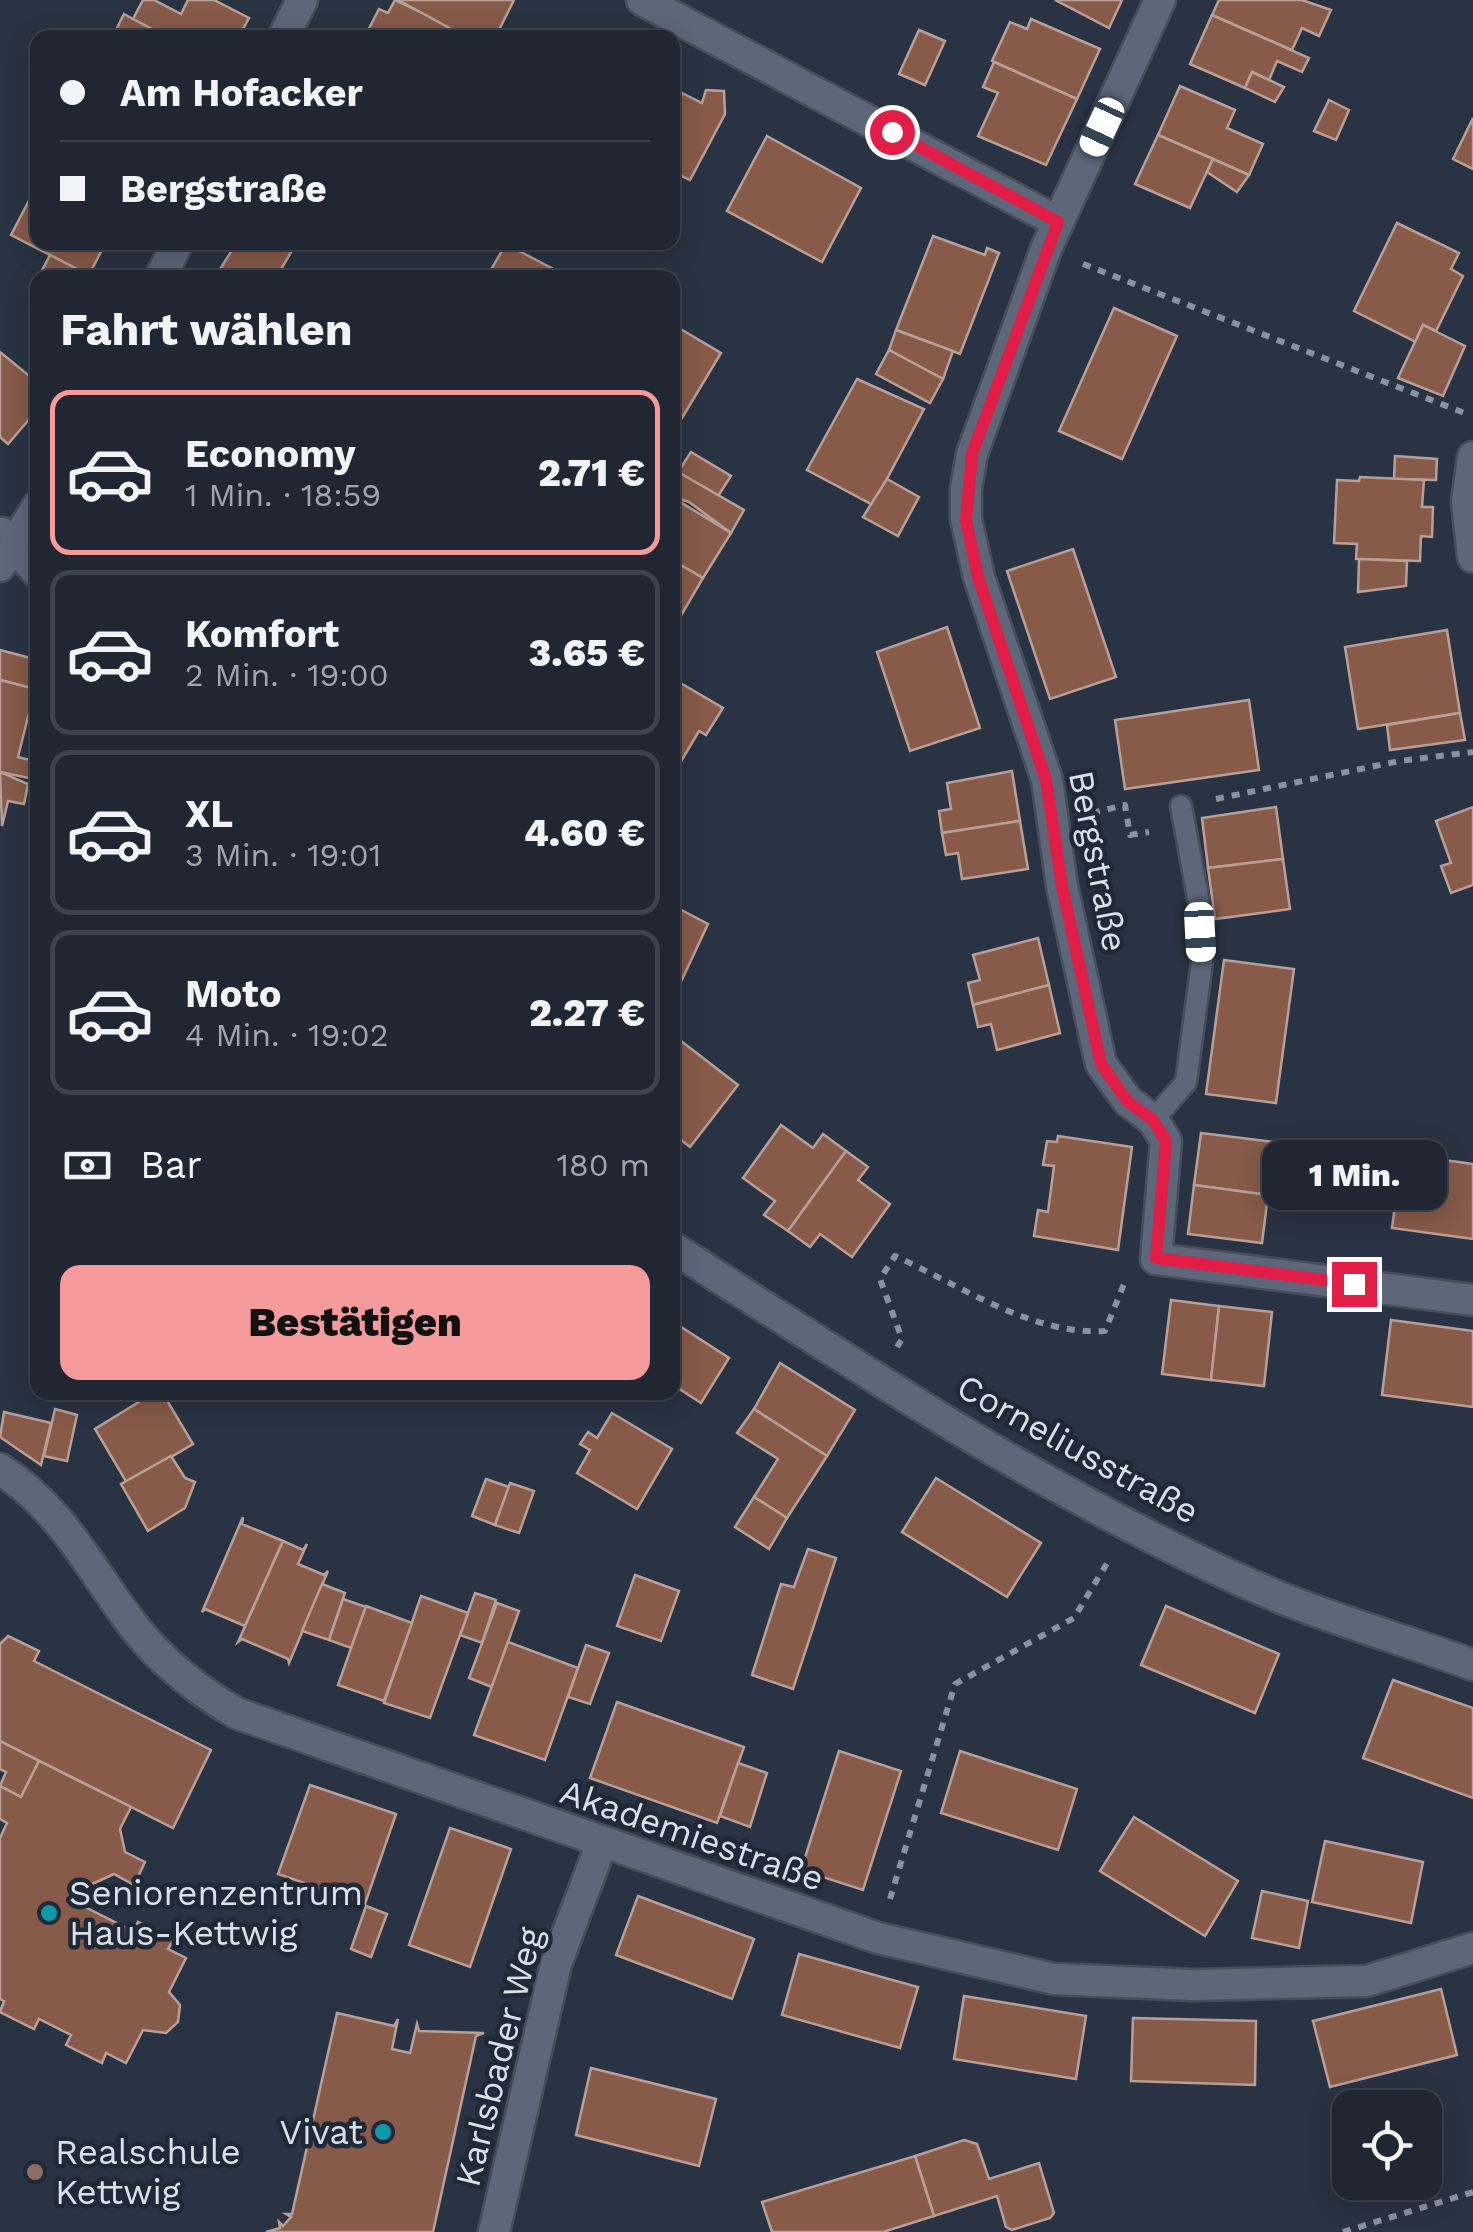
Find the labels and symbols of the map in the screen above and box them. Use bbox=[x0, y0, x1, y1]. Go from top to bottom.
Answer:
car bbox=[1076, 93, 1128, 161]
route start bbox=[870, 110, 915, 155]
street label: Bergstraße bbox=[1060, 767, 1136, 955]
car bbox=[1183, 901, 1217, 963]
callout: 1 Min. bbox=[1262, 1139, 1446, 1209]
route end bbox=[1332, 1262, 1377, 1307]
street label: Corneliusstraße bbox=[950, 1365, 1206, 1533]
street label: Akademiestraße bbox=[555, 1770, 829, 1900]
place label: Seniorenzentrum Haus-Kettwig bbox=[69, 1872, 363, 1954]
marker: Seniorenzentrum Haus-Kettwig bbox=[38, 1902, 60, 1924]
street label: Karlsbader Weg bbox=[447, 1923, 552, 2191]
place label: Vivat bbox=[279, 2111, 363, 2153]
marker: Vivat bbox=[372, 2121, 394, 2143]
place label: Realschule Kettwig bbox=[55, 2131, 241, 2213]
marker: Realschule Kettwig bbox=[24, 2161, 46, 2183]

